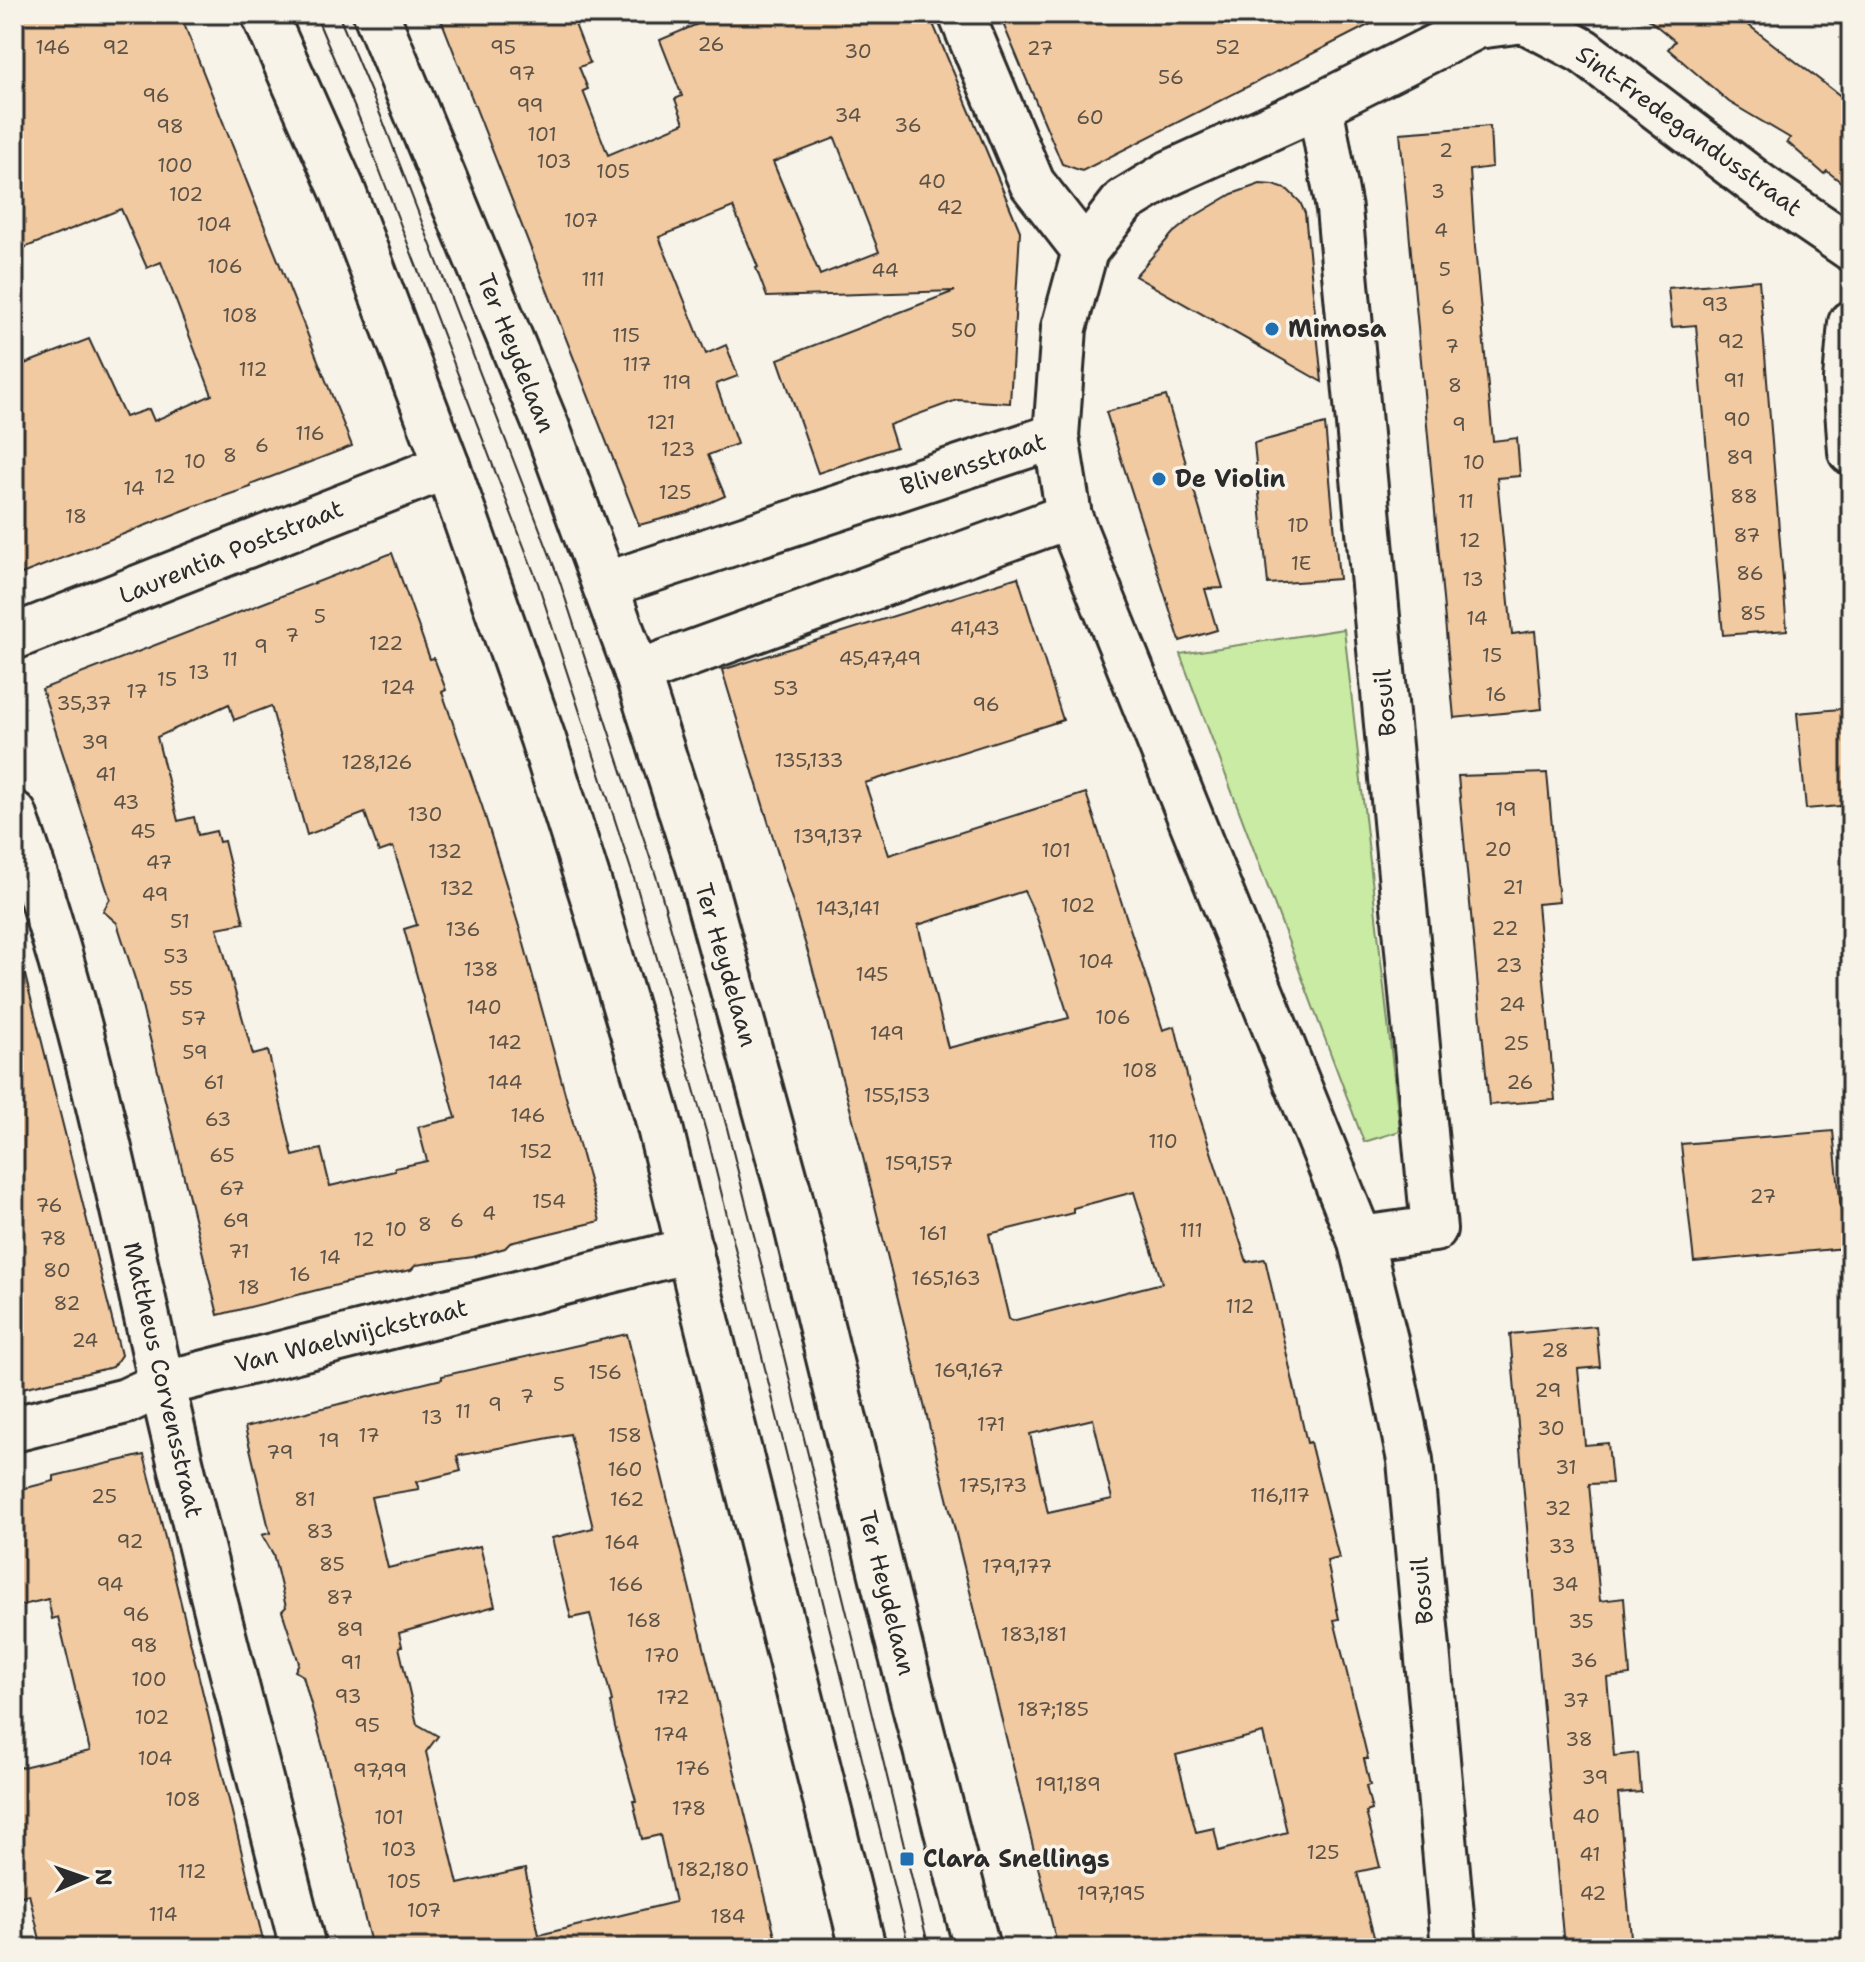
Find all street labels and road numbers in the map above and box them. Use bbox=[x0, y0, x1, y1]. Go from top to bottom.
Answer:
street label: Sint-Fredegandusstraat bbox=[1570, 38, 1808, 224]
street label: Ter Heydelaan bbox=[470, 269, 562, 437]
street label: Blivensstraat bbox=[896, 425, 1050, 503]
street label: Laurentia Poststraat bbox=[114, 492, 348, 612]
street label: Bosuil bbox=[1366, 667, 1404, 738]
street label: Ter Heydelaan bbox=[687, 879, 765, 1051]
street label: Mattheus Corvensstraat bbox=[116, 1239, 210, 1521]
street label: Van Waelwijckstraat bbox=[231, 1292, 471, 1380]
street label: Ter Heydelaan bbox=[851, 1507, 923, 1679]
street label: Bosuil bbox=[1403, 1555, 1441, 1626]

